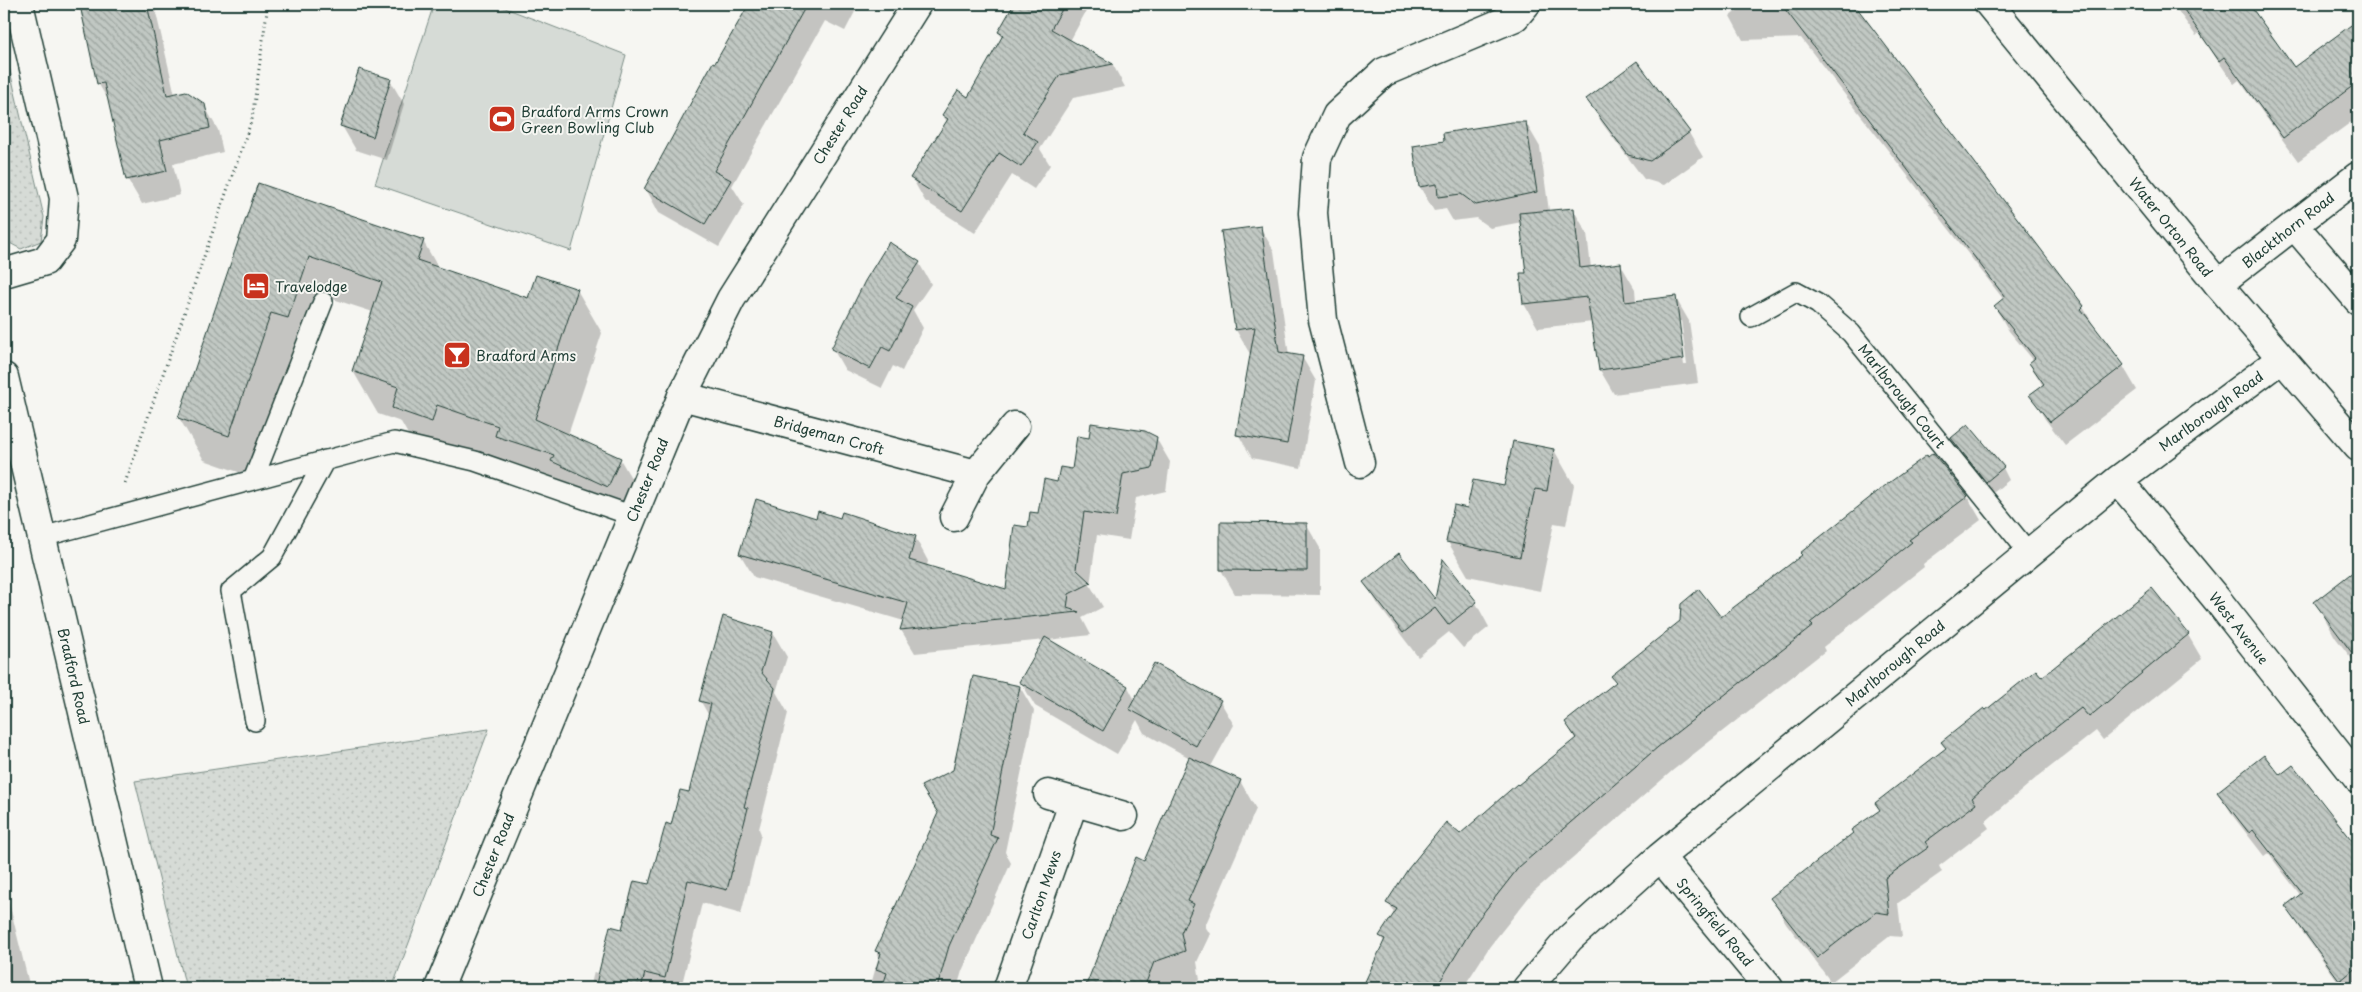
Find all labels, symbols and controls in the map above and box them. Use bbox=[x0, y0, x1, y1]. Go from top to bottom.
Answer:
street label: Chester Road bbox=[807, 82, 873, 168]
place label: Bradford Arms Crown Green Bowling Club bbox=[521, 101, 669, 138]
sports icon: Bradford Arms Crown Green Bowling Club bbox=[487, 104, 517, 134]
street label: Water Orton Road bbox=[2124, 173, 2218, 281]
street label: Blackthorn Road bbox=[2237, 187, 2339, 273]
hotel icon: Travelodge bbox=[241, 271, 271, 301]
place label: Travelodge bbox=[275, 276, 348, 297]
street label: Marlborough Court bbox=[1853, 339, 1951, 453]
bar icon: Bradford Arms bbox=[442, 340, 472, 370]
place label: Bradford Arms bbox=[476, 345, 576, 366]
street label: Marlborough Road bbox=[2154, 366, 2268, 456]
street label: Bridgeman Croft bbox=[772, 410, 887, 460]
street label: Chester Road bbox=[621, 435, 673, 525]
street label: West Avenue bbox=[2204, 587, 2274, 669]
street label: Marlborough Road bbox=[1840, 615, 1950, 711]
street label: Bradford Road bbox=[53, 626, 95, 726]
street label: Chester Road bbox=[467, 810, 519, 900]
street label: Carlton Mews bbox=[1016, 848, 1066, 942]
street label: Springfield Road bbox=[1672, 873, 1758, 971]

